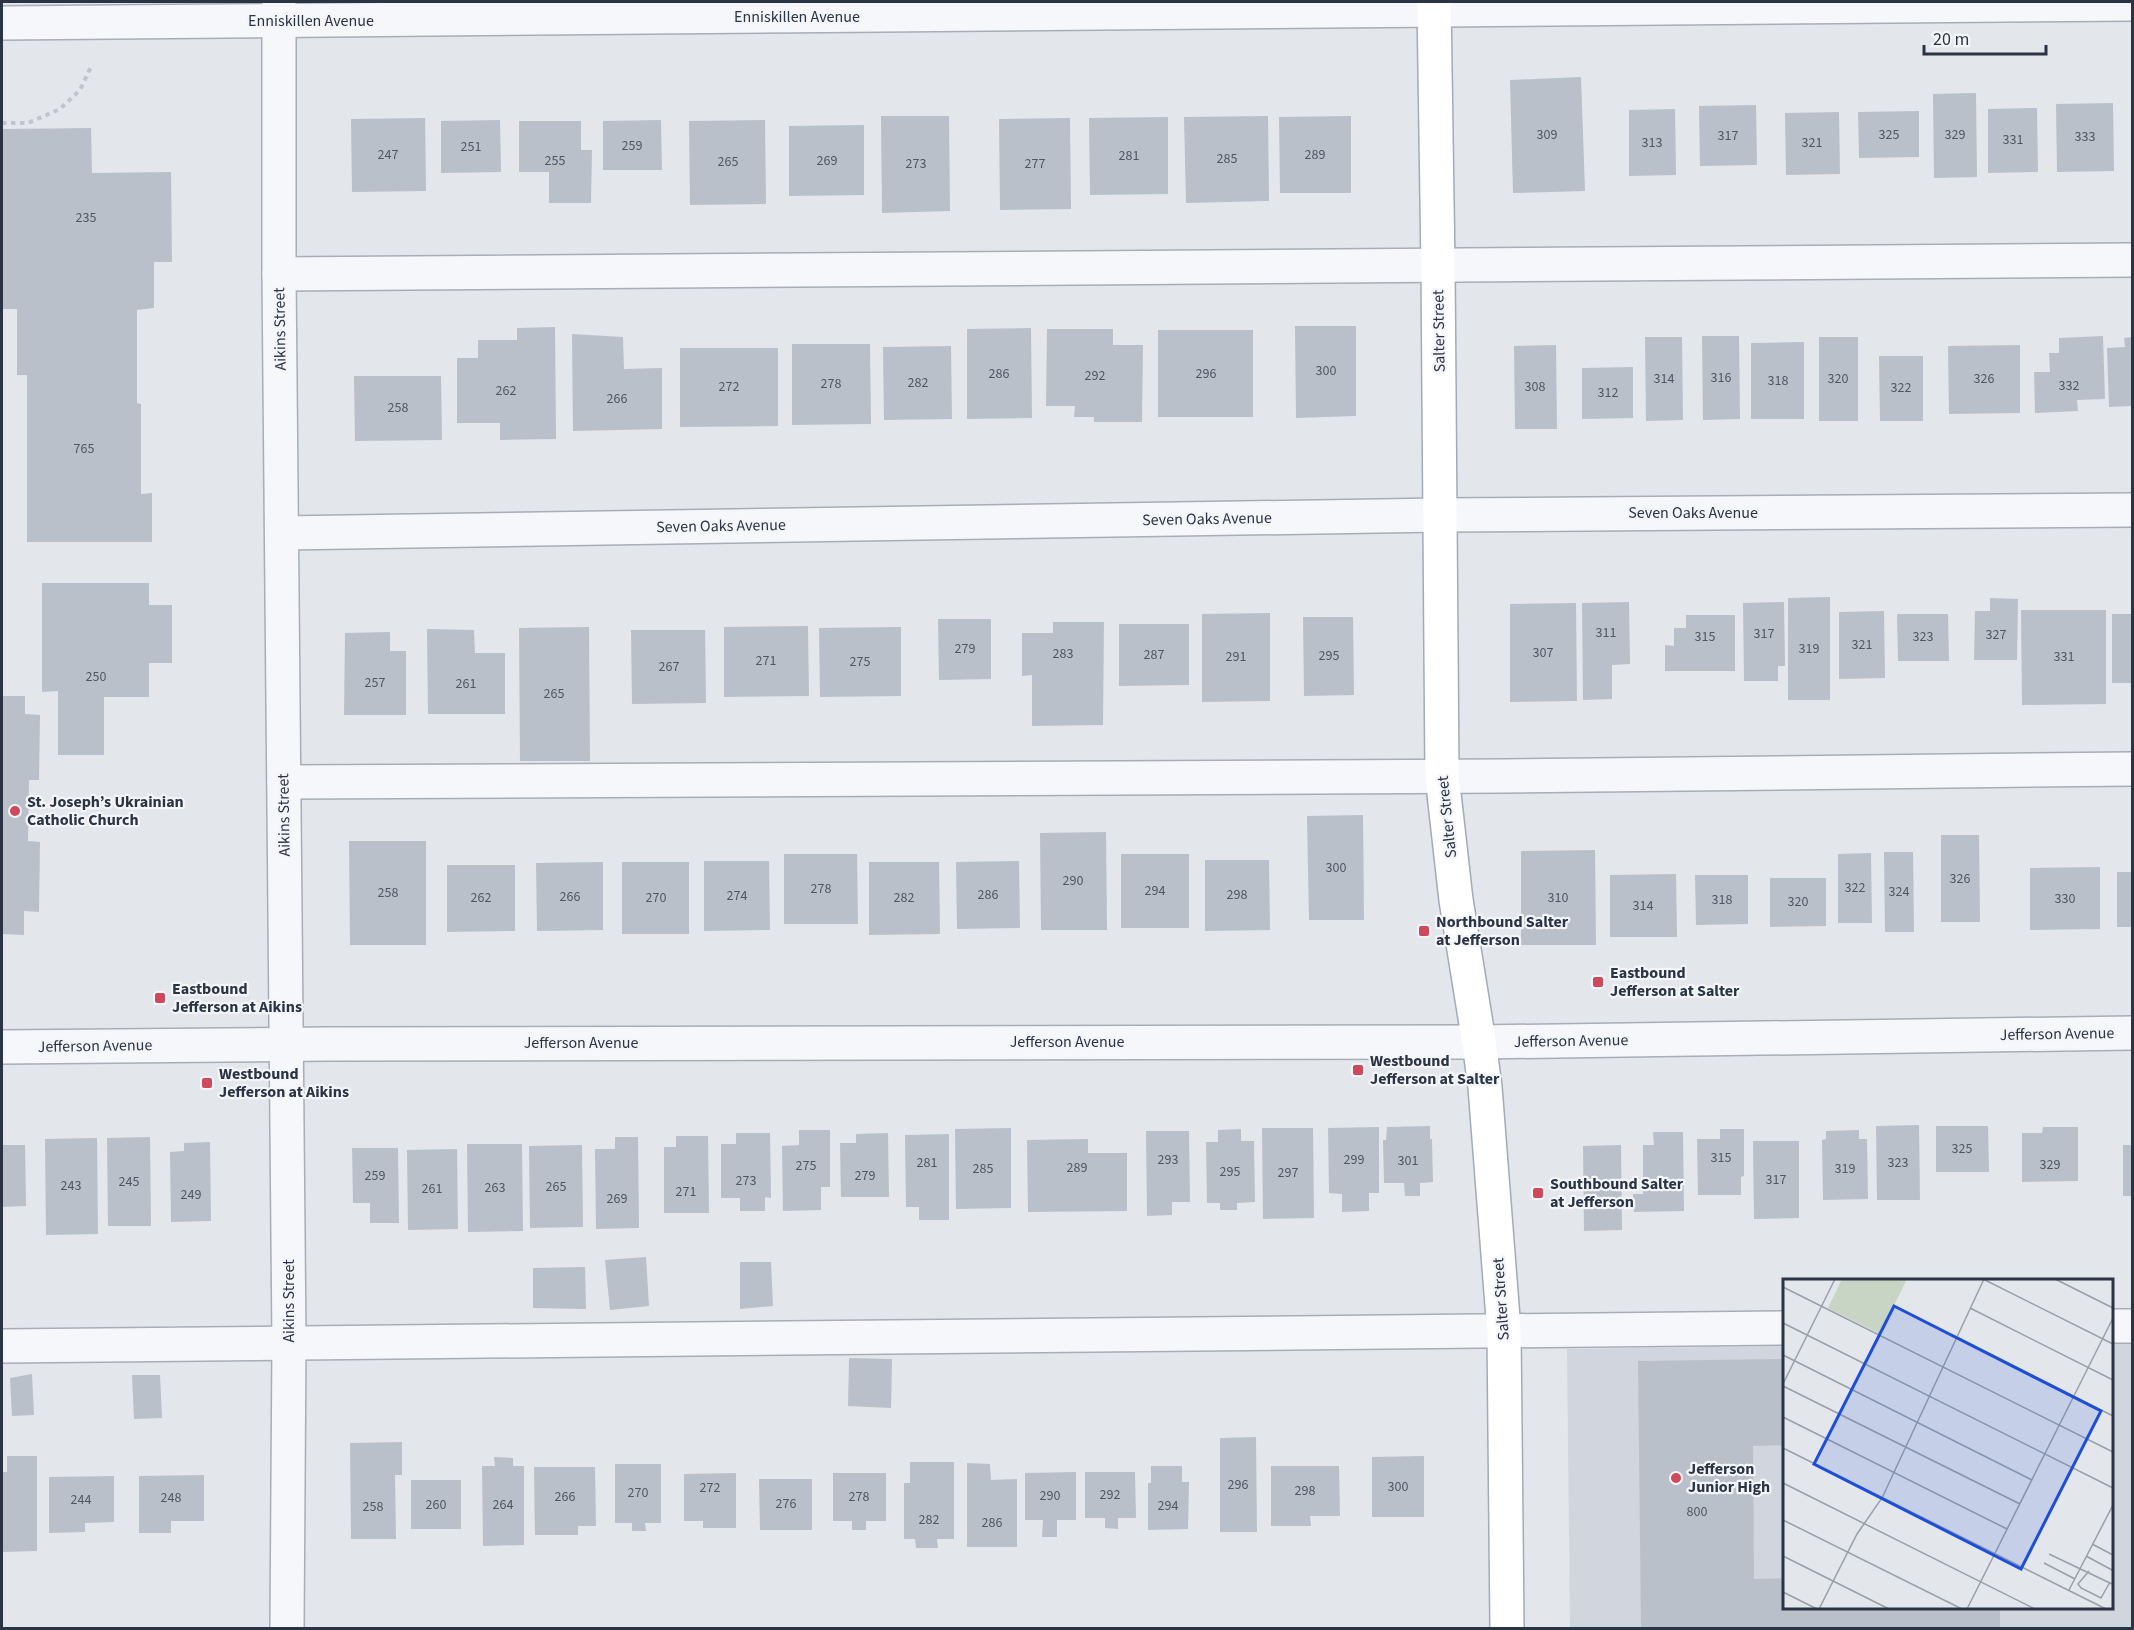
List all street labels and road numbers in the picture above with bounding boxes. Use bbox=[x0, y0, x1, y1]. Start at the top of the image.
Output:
street label: Enniskillen Avenue bbox=[734, 6, 860, 28]
street label: Enniskillen Avenue bbox=[248, 10, 374, 32]
street label: Aikins Street bbox=[268, 287, 292, 371]
street label: Salter Street bbox=[1427, 289, 1451, 373]
street label: Seven Oaks Avenue bbox=[1628, 502, 1758, 524]
street label: Seven Oaks Avenue bbox=[1142, 507, 1272, 531]
street label: Seven Oaks Avenue bbox=[656, 514, 786, 538]
street label: Aikins Street bbox=[272, 773, 296, 857]
street label: Salter Street bbox=[1432, 774, 1462, 859]
street label: Jefferson Avenue bbox=[1999, 1022, 2115, 1046]
street label: Jefferson Avenue bbox=[1513, 1029, 1629, 1053]
street label: Jefferson Avenue bbox=[1010, 1031, 1124, 1053]
street label: Jefferson Avenue bbox=[524, 1032, 638, 1054]
street label: Jefferson Avenue bbox=[37, 1034, 153, 1058]
street label: Salter Street bbox=[1487, 1256, 1515, 1341]
street label: Aikins Street bbox=[278, 1259, 300, 1343]

